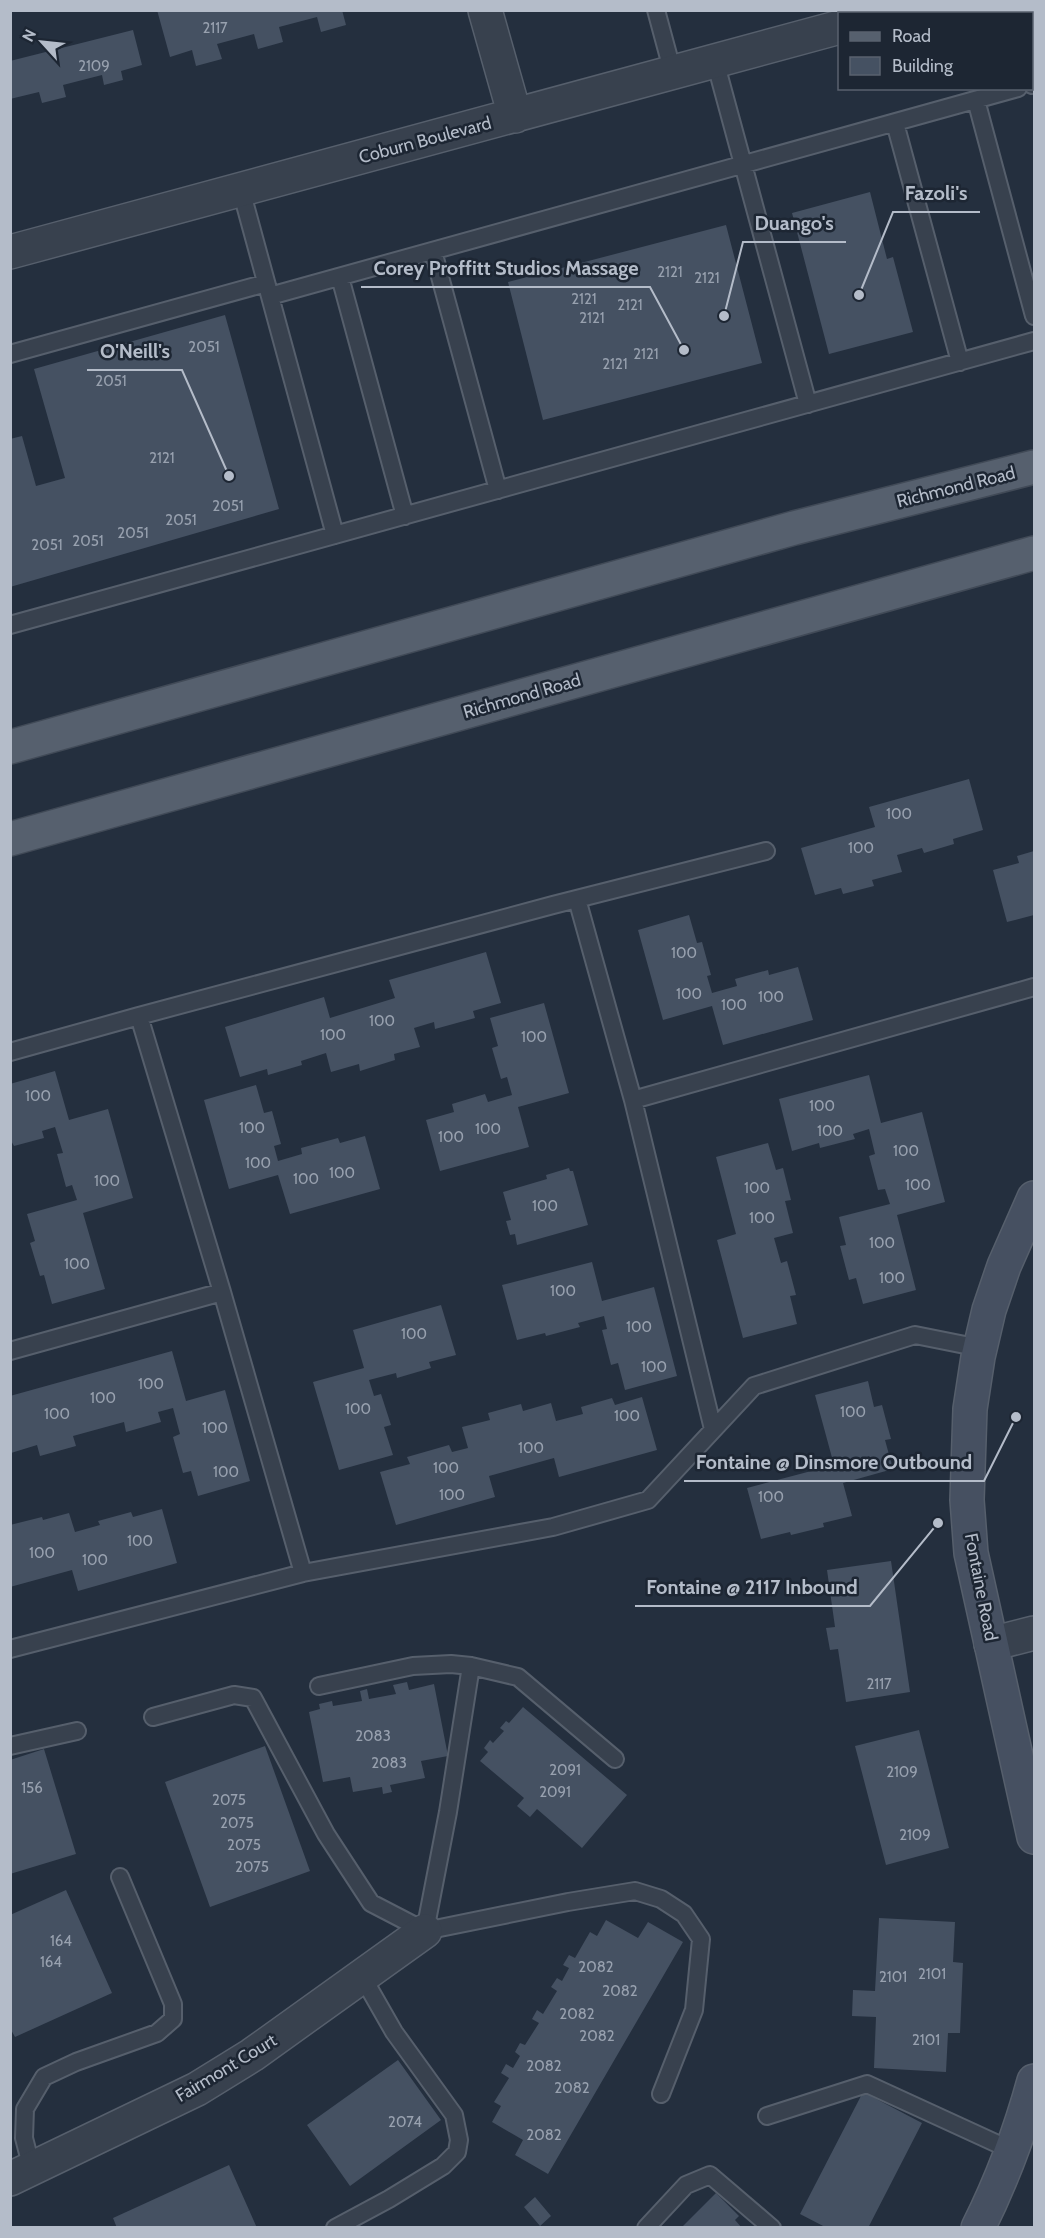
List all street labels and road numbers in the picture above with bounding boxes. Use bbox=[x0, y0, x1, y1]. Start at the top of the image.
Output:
street label: Coburn Boulevard bbox=[356, 112, 494, 168]
street label: Richmond Road bbox=[894, 462, 1018, 512]
street label: Richmond Road bbox=[461, 669, 583, 723]
street label: Fontaine Road bbox=[960, 1531, 1002, 1643]
street label: Fairmont Court bbox=[171, 2029, 281, 2107]

